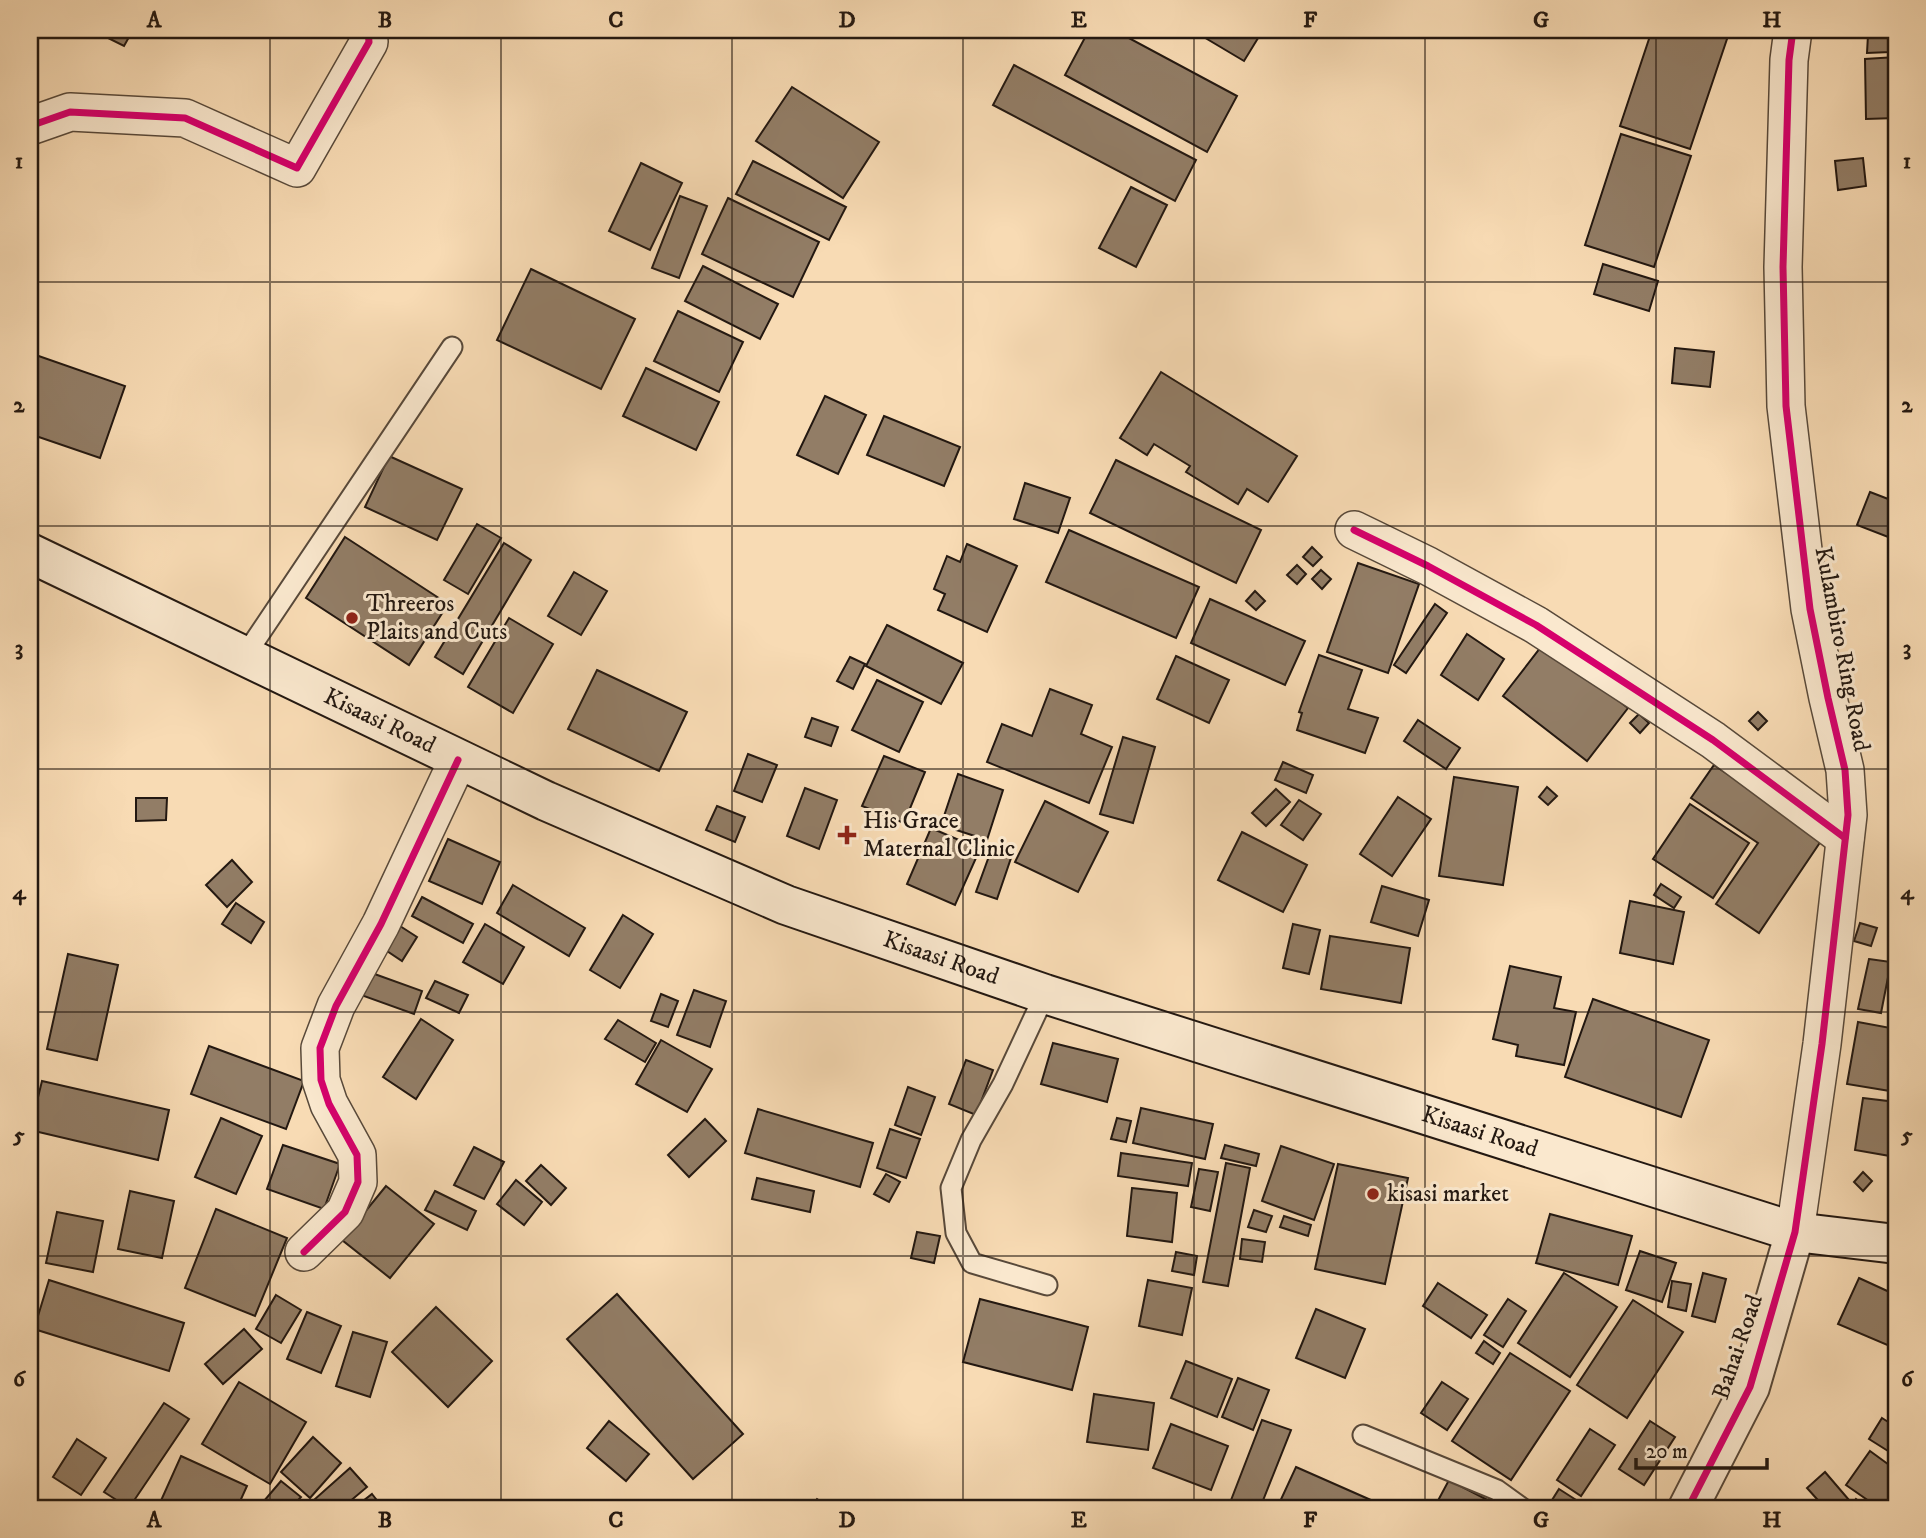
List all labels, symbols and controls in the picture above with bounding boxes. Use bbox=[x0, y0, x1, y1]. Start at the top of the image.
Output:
text: A bbox=[146, 6, 163, 35]
text: B bbox=[378, 6, 392, 35]
text: C bbox=[608, 6, 624, 35]
text: D bbox=[838, 6, 856, 35]
text: E bbox=[1071, 6, 1087, 35]
text: F bbox=[1303, 6, 1318, 35]
text: G bbox=[1533, 6, 1549, 35]
text: H bbox=[1762, 6, 1782, 35]
text: 1 bbox=[15, 147, 23, 176]
text: 1 bbox=[1903, 147, 1911, 176]
text: 2 bbox=[13, 391, 25, 420]
text: 2 bbox=[1901, 391, 1913, 420]
street label: Kulambiro Ring Road bbox=[1807, 544, 1877, 754]
place label: Threeros Plaits and Cuts bbox=[366, 589, 507, 647]
marker: Threeros Plaits and Cuts bbox=[344, 610, 360, 626]
text: 3 bbox=[15, 634, 23, 663]
text: 3 bbox=[1903, 634, 1911, 663]
street label: Kisaasi Road bbox=[319, 681, 441, 761]
place label: His Grace Maternal Clinic bbox=[863, 806, 1015, 864]
marker: His Grace Maternal Clinic bbox=[837, 825, 857, 845]
text: 4 bbox=[12, 878, 27, 907]
text: 4 bbox=[1900, 878, 1915, 907]
street label: Kisaasi Road bbox=[879, 924, 1003, 992]
street label: Kisaasi Road bbox=[1418, 1099, 1542, 1164]
text: 5 bbox=[12, 1121, 25, 1150]
text: 5 bbox=[1900, 1121, 1913, 1150]
place label: kisasi market bbox=[1387, 1179, 1509, 1209]
marker: kisasi market bbox=[1365, 1186, 1381, 1202]
street label: Bahai Road bbox=[1706, 1290, 1770, 1404]
text: 6 bbox=[13, 1365, 27, 1394]
text: 6 bbox=[1901, 1365, 1915, 1394]
scale bar bbox=[1636, 1426, 1767, 1470]
text: 20 m bbox=[1646, 1439, 1688, 1465]
text: A bbox=[146, 1506, 163, 1535]
text: B bbox=[378, 1506, 392, 1535]
text: C bbox=[608, 1506, 624, 1535]
text: D bbox=[838, 1506, 856, 1535]
text: E bbox=[1071, 1506, 1087, 1535]
text: F bbox=[1303, 1506, 1318, 1535]
text: G bbox=[1533, 1506, 1549, 1535]
text: H bbox=[1762, 1506, 1782, 1535]

